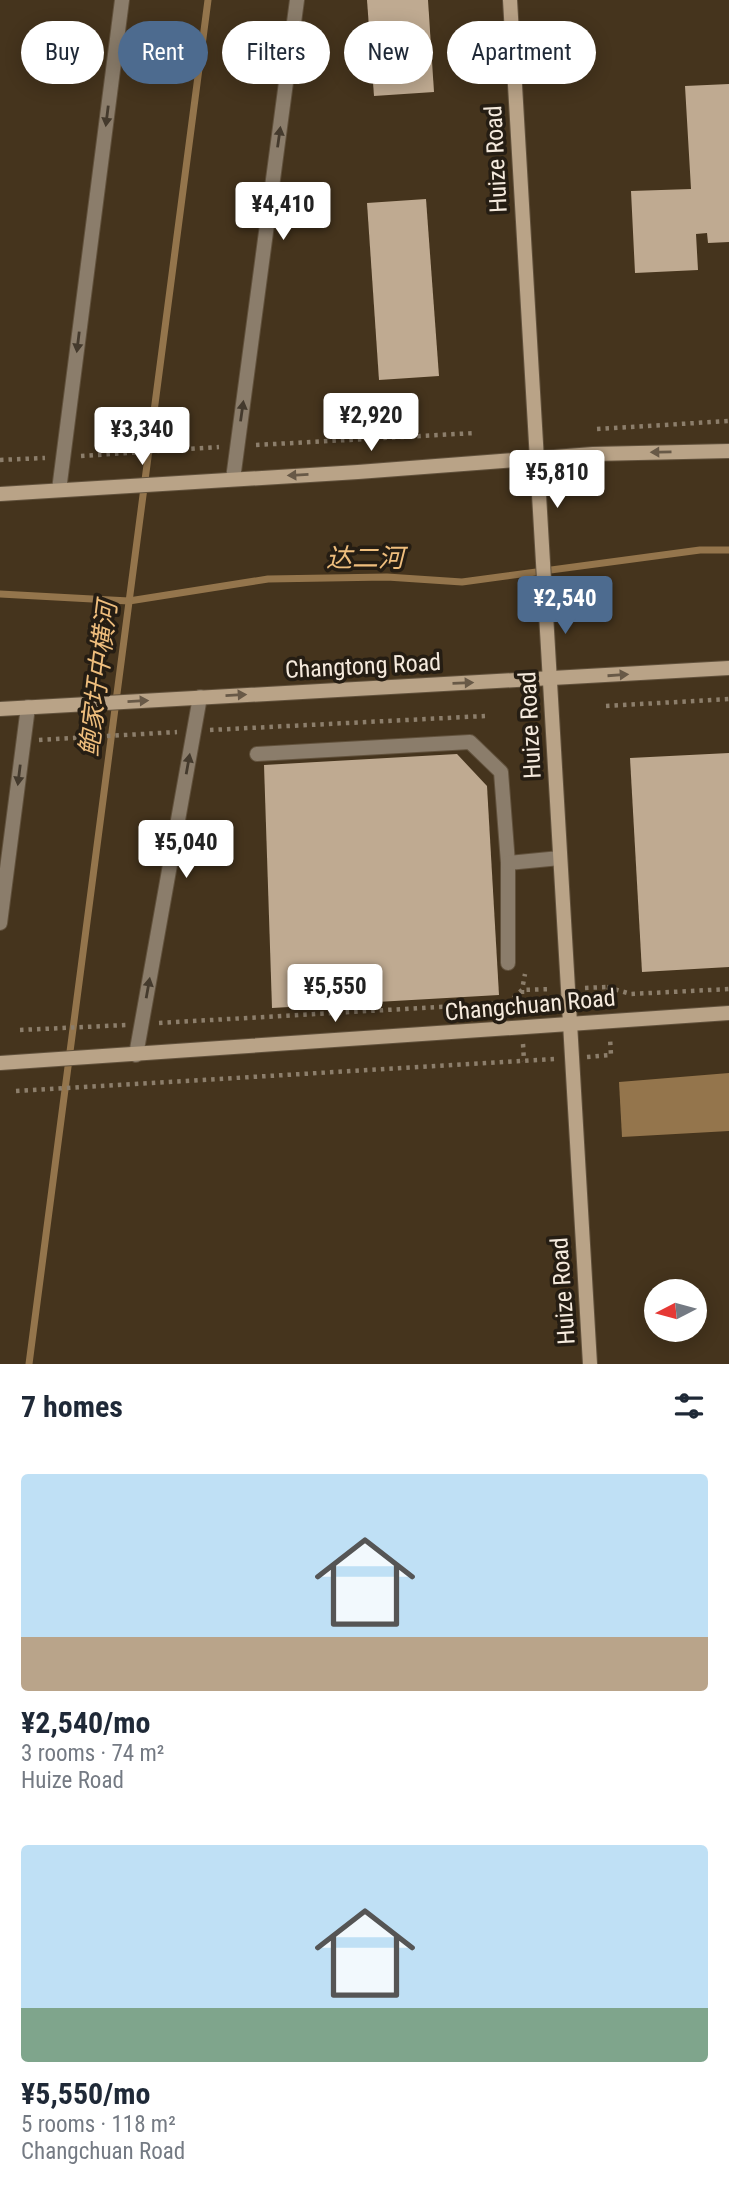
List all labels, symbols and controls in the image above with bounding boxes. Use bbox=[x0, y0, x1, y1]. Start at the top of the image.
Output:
chip: Buy bbox=[21, 21, 104, 84]
chip: Rent bbox=[118, 21, 208, 84]
chip: Filters bbox=[222, 21, 330, 84]
chip: New bbox=[344, 21, 433, 84]
chip: Apartment bbox=[447, 21, 596, 84]
one-way arrow bbox=[101, 105, 112, 127]
street label: Huize Road bbox=[479, 105, 513, 213]
one-way arrow bbox=[274, 126, 285, 148]
pin: ¥4,410 bbox=[226, 182, 340, 242]
text: ¥4,410 bbox=[251, 191, 315, 218]
one-way arrow bbox=[72, 331, 83, 353]
pin: ¥2,920 bbox=[314, 393, 428, 453]
one-way arrow bbox=[237, 400, 248, 422]
text: ¥2,920 bbox=[339, 402, 403, 429]
pin: ¥3,340 bbox=[85, 407, 199, 467]
text: ¥3,340 bbox=[110, 416, 174, 443]
one-way arrow bbox=[650, 447, 672, 458]
pin: ¥5,810 bbox=[500, 450, 614, 510]
text: ¥5,810 bbox=[525, 459, 589, 486]
one-way arrow bbox=[287, 470, 309, 481]
water label: 达二河 bbox=[326, 543, 409, 573]
pin: ¥2,540 bbox=[508, 576, 622, 636]
text: ¥2,540 bbox=[533, 585, 597, 612]
water label: 鲍家圩中横河 bbox=[74, 595, 123, 758]
street label: Changtong Road bbox=[284, 648, 442, 684]
one-way arrow bbox=[607, 669, 629, 680]
street label: Huize Road bbox=[513, 671, 547, 779]
one-way arrow bbox=[453, 678, 475, 689]
one-way arrow bbox=[225, 690, 247, 701]
one-way arrow bbox=[127, 696, 149, 707]
one-way arrow bbox=[183, 753, 194, 775]
one-way arrow bbox=[13, 764, 24, 786]
pin: ¥5,040 bbox=[129, 820, 243, 880]
text: ¥5,040 bbox=[154, 829, 218, 856]
pin: ¥5,550 bbox=[278, 964, 392, 1024]
text: ¥5,550 bbox=[303, 973, 367, 1000]
one-way arrow bbox=[143, 977, 154, 999]
street label: Changchuan Road bbox=[443, 984, 617, 1026]
street label: Huize Road bbox=[545, 1237, 581, 1345]
north arrow bbox=[644, 1279, 707, 1342]
map controls bbox=[644, 1279, 707, 1342]
icon: filters bbox=[670, 1387, 708, 1425]
text: 7 homes bbox=[21, 1389, 123, 1424]
icon: home bbox=[302, 1519, 428, 1645]
text: ¥2,540/mo bbox=[21, 1705, 150, 1740]
text: 3 rooms · 74 m² bbox=[21, 1740, 164, 1767]
text: Huize Road bbox=[21, 1767, 124, 1794]
icon: home bbox=[302, 1890, 428, 2016]
text: ¥5,550/mo bbox=[21, 2076, 150, 2111]
text: 5 rooms · 118 m² bbox=[21, 2111, 176, 2138]
text: Changchuan Road bbox=[21, 2138, 185, 2165]

